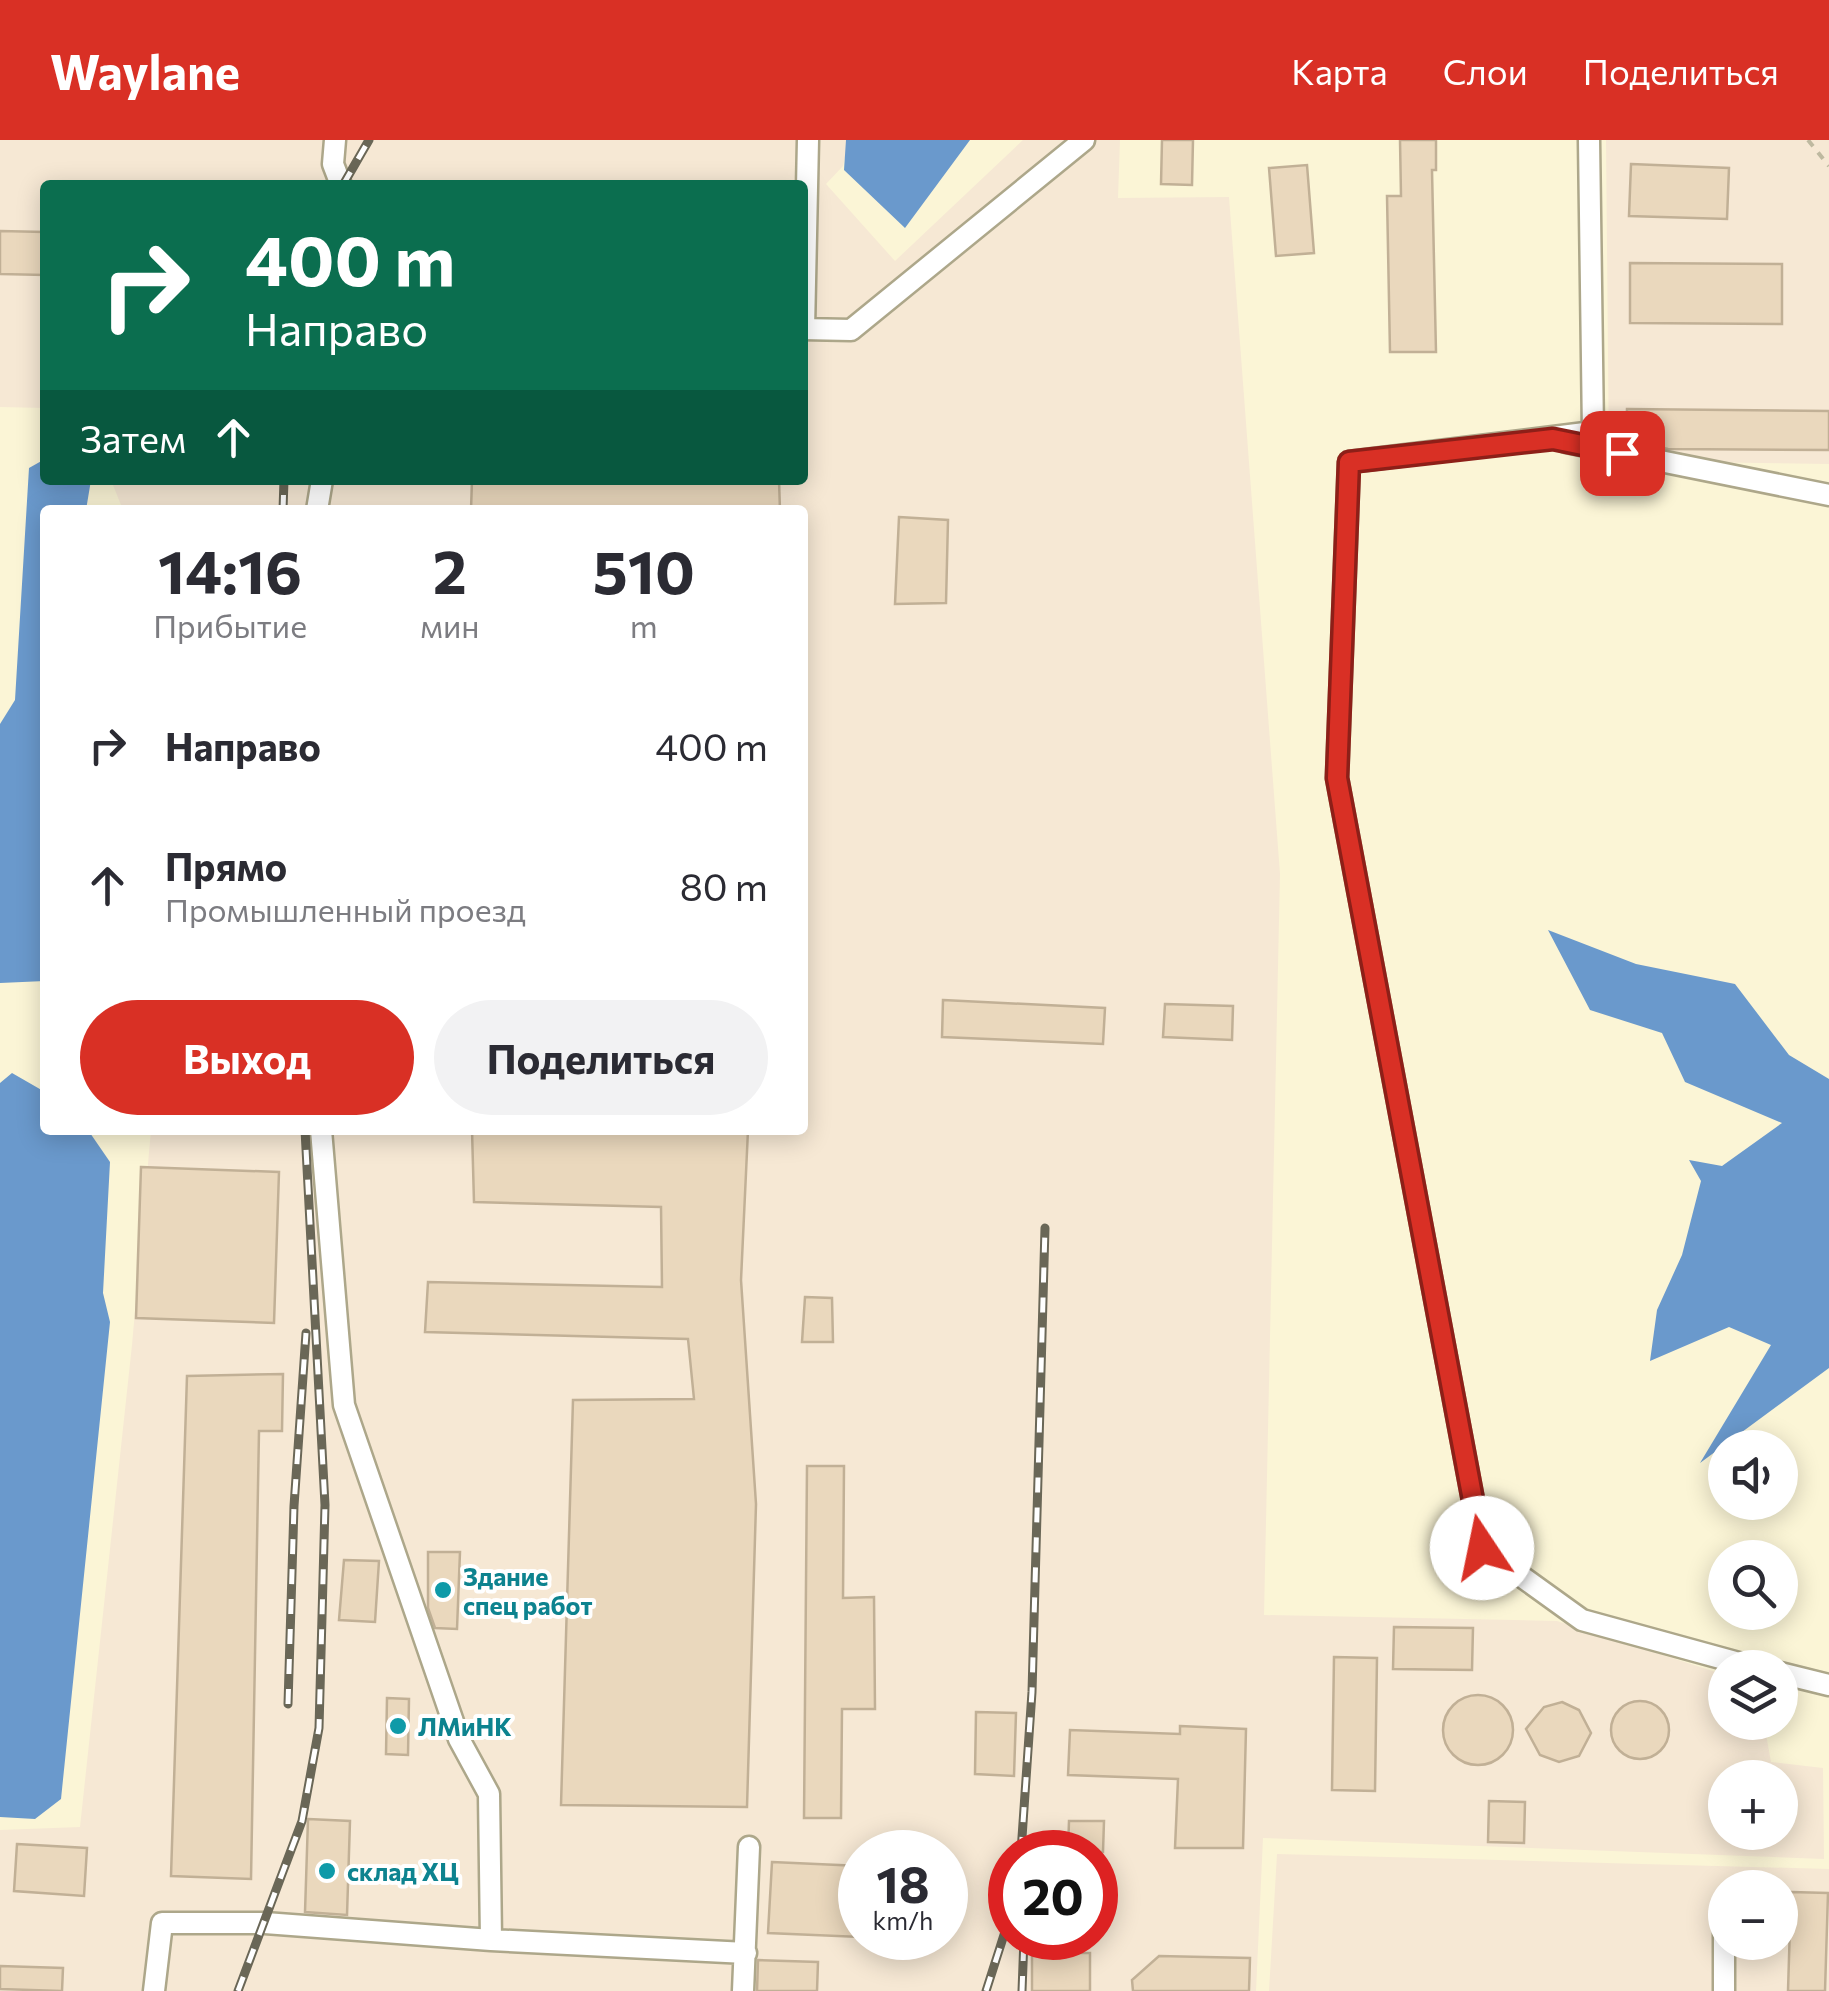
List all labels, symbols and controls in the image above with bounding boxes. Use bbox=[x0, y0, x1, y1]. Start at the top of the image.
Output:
text: Waylane bbox=[50, 41, 240, 100]
text: Карта bbox=[1291, 49, 1388, 92]
text: Слои bbox=[1443, 49, 1528, 92]
text: Поделиться bbox=[1583, 49, 1779, 92]
text: 400 m bbox=[245, 215, 455, 300]
icon: right bbox=[80, 220, 210, 350]
text: Направо bbox=[245, 300, 428, 355]
icon: ahead bbox=[206, 410, 261, 465]
pin bbox=[1580, 411, 1665, 496]
text: Затем bbox=[80, 414, 186, 461]
icon: arrive bbox=[1595, 426, 1650, 481]
text: 14:16 bbox=[158, 533, 302, 606]
text: 2 bbox=[433, 533, 467, 606]
text: 510 bbox=[593, 533, 695, 606]
text: Прибытие bbox=[153, 605, 307, 645]
text: мин bbox=[420, 605, 480, 645]
text: m bbox=[630, 605, 658, 645]
icon: right bbox=[80, 718, 135, 773]
text: Направо bbox=[165, 722, 321, 769]
text: 400 m bbox=[655, 722, 768, 769]
text: Прямо bbox=[165, 842, 287, 889]
icon: ahead bbox=[80, 858, 135, 913]
text: 80 m bbox=[680, 862, 768, 909]
text: Промышленный проезд bbox=[165, 889, 526, 929]
button: Выход bbox=[80, 1000, 414, 1115]
button: Поделиться bbox=[434, 1000, 768, 1115]
map controls bbox=[1708, 1430, 1798, 1960]
button: sound bbox=[1708, 1430, 1798, 1520]
position arrow bbox=[1430, 1496, 1534, 1600]
button: search bbox=[1708, 1540, 1798, 1630]
place label: Здание спец работ bbox=[463, 1561, 592, 1620]
marker: Здание спец работ bbox=[432, 1579, 454, 1601]
button: layers bbox=[1708, 1650, 1798, 1740]
place label: ЛМиНК bbox=[418, 1711, 512, 1741]
marker: ЛМиНК bbox=[387, 1715, 409, 1737]
button: + bbox=[1708, 1760, 1798, 1850]
speed limit sign: 20 bbox=[988, 1830, 1118, 1960]
text: 18 bbox=[876, 1852, 930, 1913]
place label: склад ХЦ bbox=[347, 1856, 459, 1886]
marker: склад ХЦ bbox=[316, 1860, 338, 1882]
button: − bbox=[1708, 1870, 1798, 1960]
text: km/h bbox=[873, 1905, 933, 1935]

